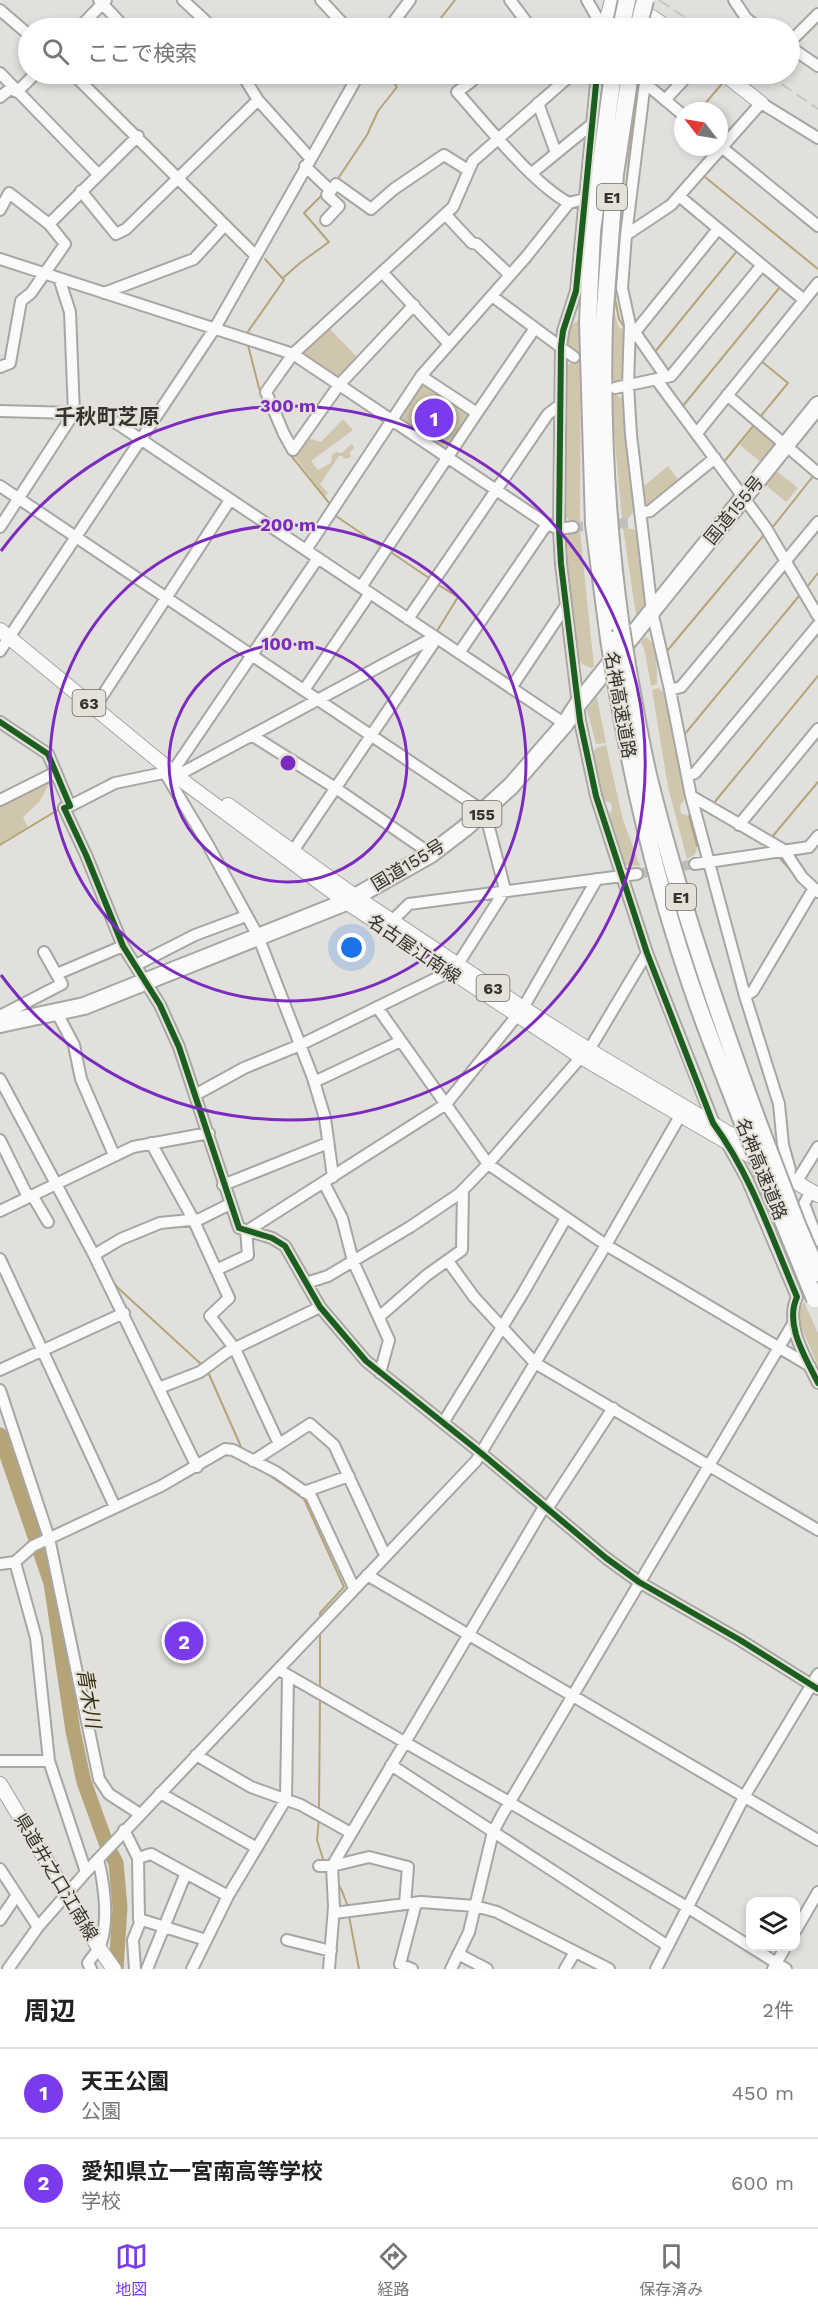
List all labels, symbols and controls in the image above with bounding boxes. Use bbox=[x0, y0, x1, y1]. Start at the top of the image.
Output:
search box bbox=[18, 18, 800, 84]
icon: search bbox=[39, 35, 72, 68]
text: ここで検索 bbox=[87, 41, 197, 66]
north arrow bbox=[674, 102, 728, 156]
road number: E1 bbox=[597, 184, 627, 210]
text: 300 m bbox=[260, 395, 316, 416]
pin: 1 bbox=[414, 396, 454, 440]
district label: 千秋町芝原 bbox=[55, 404, 160, 429]
street label: 国道155号 bbox=[700, 471, 768, 548]
text: 200 m bbox=[260, 514, 316, 535]
text: 100 m bbox=[261, 633, 315, 654]
street label: 名神高速道路 bbox=[601, 650, 640, 760]
road number: 63 bbox=[72, 690, 106, 716]
centre of rings bbox=[278, 753, 298, 773]
road number: 155 bbox=[462, 801, 502, 827]
street label: 国道155号 bbox=[367, 834, 448, 895]
road number: E1 bbox=[666, 884, 696, 910]
street label: 名古屋江南線 bbox=[364, 910, 465, 987]
your location bbox=[337, 933, 366, 962]
road number: 63 bbox=[476, 975, 510, 1001]
street label: 名神高速道路 bbox=[731, 1115, 791, 1223]
pin: 2 bbox=[164, 1618, 204, 1664]
water label: 青木川 bbox=[72, 1666, 106, 1731]
street label: 県道井之口江南線 bbox=[10, 1810, 103, 1944]
map controls bbox=[746, 1897, 800, 1951]
button: layers bbox=[746, 1897, 800, 1951]
text: 周辺 bbox=[24, 1996, 76, 2026]
text: 2件 bbox=[762, 1998, 794, 2022]
text: 天王公園 bbox=[81, 2069, 169, 2094]
text: 1 bbox=[39, 2081, 48, 2105]
text: 450 m bbox=[732, 2081, 794, 2105]
text: 公園 bbox=[81, 2099, 121, 2123]
text: 愛知県立一宮南高等学校 bbox=[81, 2159, 323, 2184]
text: 2 bbox=[38, 2171, 49, 2195]
text: 600 m bbox=[731, 2171, 794, 2195]
text: 学校 bbox=[81, 2189, 121, 2213]
tab: 地図 bbox=[115, 2240, 148, 2300]
tab: 経路 bbox=[377, 2240, 410, 2300]
tab: 保存済み bbox=[639, 2240, 703, 2300]

